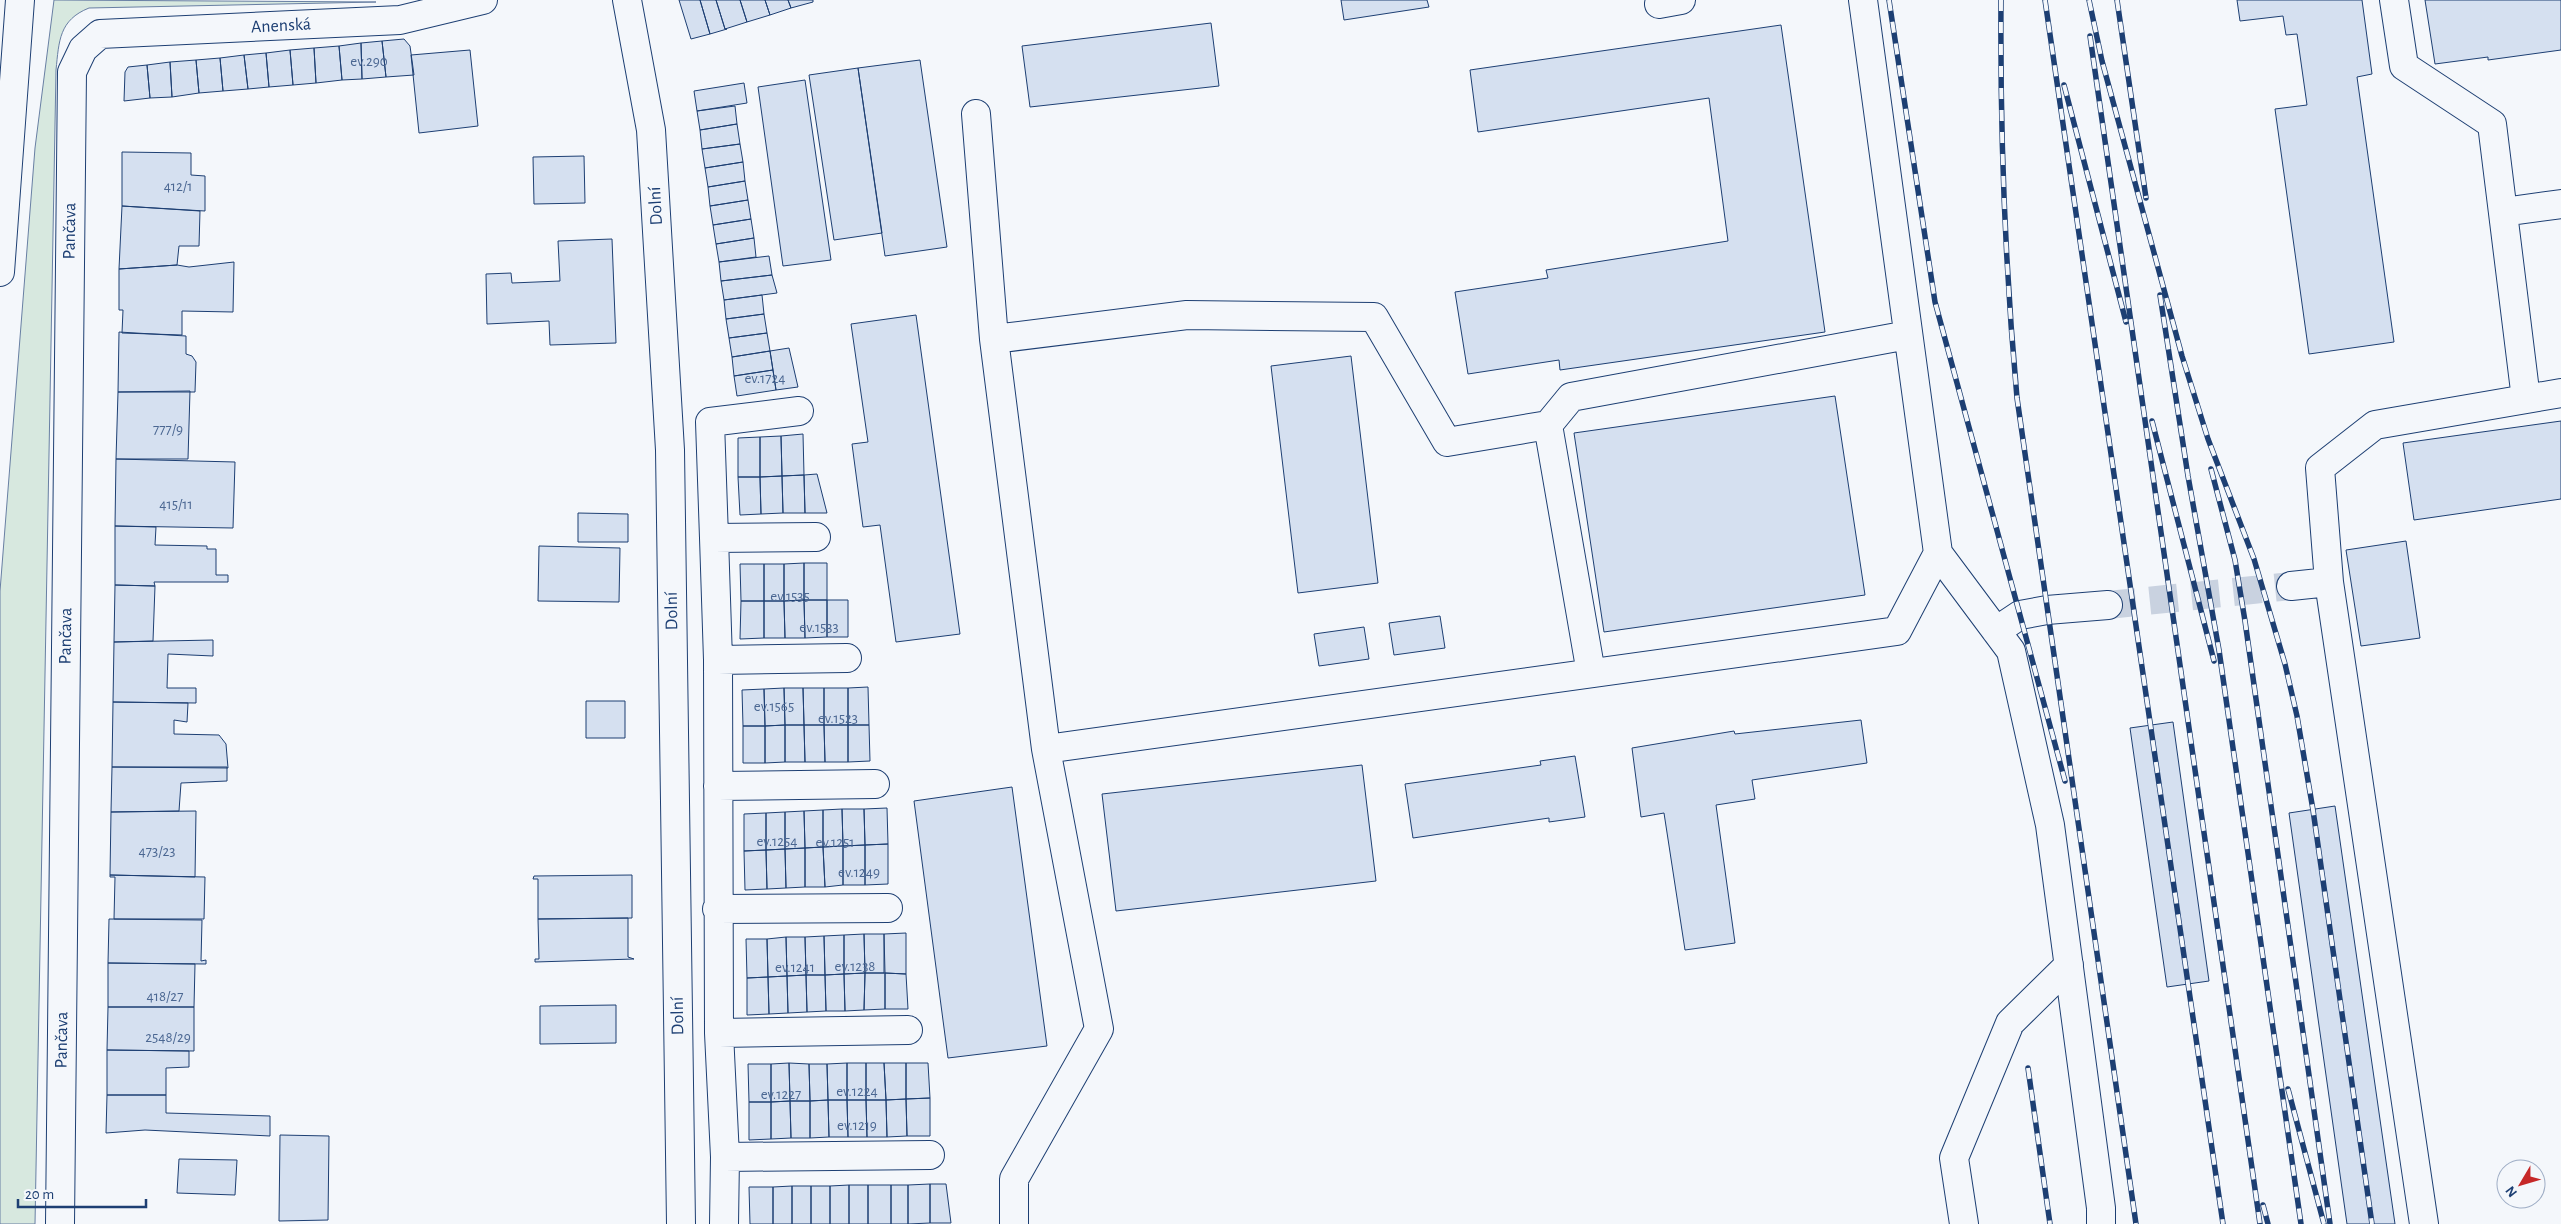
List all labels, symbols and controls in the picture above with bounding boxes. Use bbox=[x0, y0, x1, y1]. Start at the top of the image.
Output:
street label: Anenská bbox=[251, 15, 311, 37]
house number: ev.290 bbox=[350, 54, 388, 69]
house number: 412/1 bbox=[164, 179, 192, 194]
street label: Dolní bbox=[646, 186, 666, 226]
street label: Pančava bbox=[61, 202, 79, 260]
house number: ev.1724 bbox=[744, 371, 786, 386]
house number: 777/9 bbox=[153, 422, 183, 437]
house number: 415/11 bbox=[159, 497, 193, 512]
house number: ev.1535 bbox=[770, 589, 810, 604]
street label: Dolní bbox=[663, 591, 681, 630]
street label: Pančava bbox=[57, 607, 75, 665]
house number: ev.1533 bbox=[799, 620, 839, 635]
house number: ev.1565 bbox=[754, 699, 794, 714]
house number: ev.1523 bbox=[818, 711, 858, 726]
house number: ev.1254 bbox=[756, 834, 798, 849]
house number: ev.1251 bbox=[815, 835, 855, 850]
house number: 473/23 bbox=[139, 844, 175, 859]
house number: ev.1249 bbox=[838, 865, 880, 880]
house number: ev.1238 bbox=[835, 959, 875, 974]
house number: ev.1241 bbox=[775, 960, 815, 975]
house number: 418/27 bbox=[147, 989, 183, 1004]
street label: Dolní bbox=[669, 996, 687, 1035]
street label: Pančava bbox=[53, 1011, 71, 1069]
house number: 2548/29 bbox=[145, 1030, 191, 1045]
house number: ev.1224 bbox=[836, 1084, 878, 1099]
house number: ev.1227 bbox=[761, 1087, 801, 1102]
house number: ev.1219 bbox=[837, 1118, 877, 1133]
north arrow bbox=[2496, 1159, 2546, 1209]
scale bar bbox=[18, 1176, 145, 1208]
text: N bbox=[2503, 1183, 2520, 1200]
text: 20 m bbox=[25, 1187, 54, 1202]

